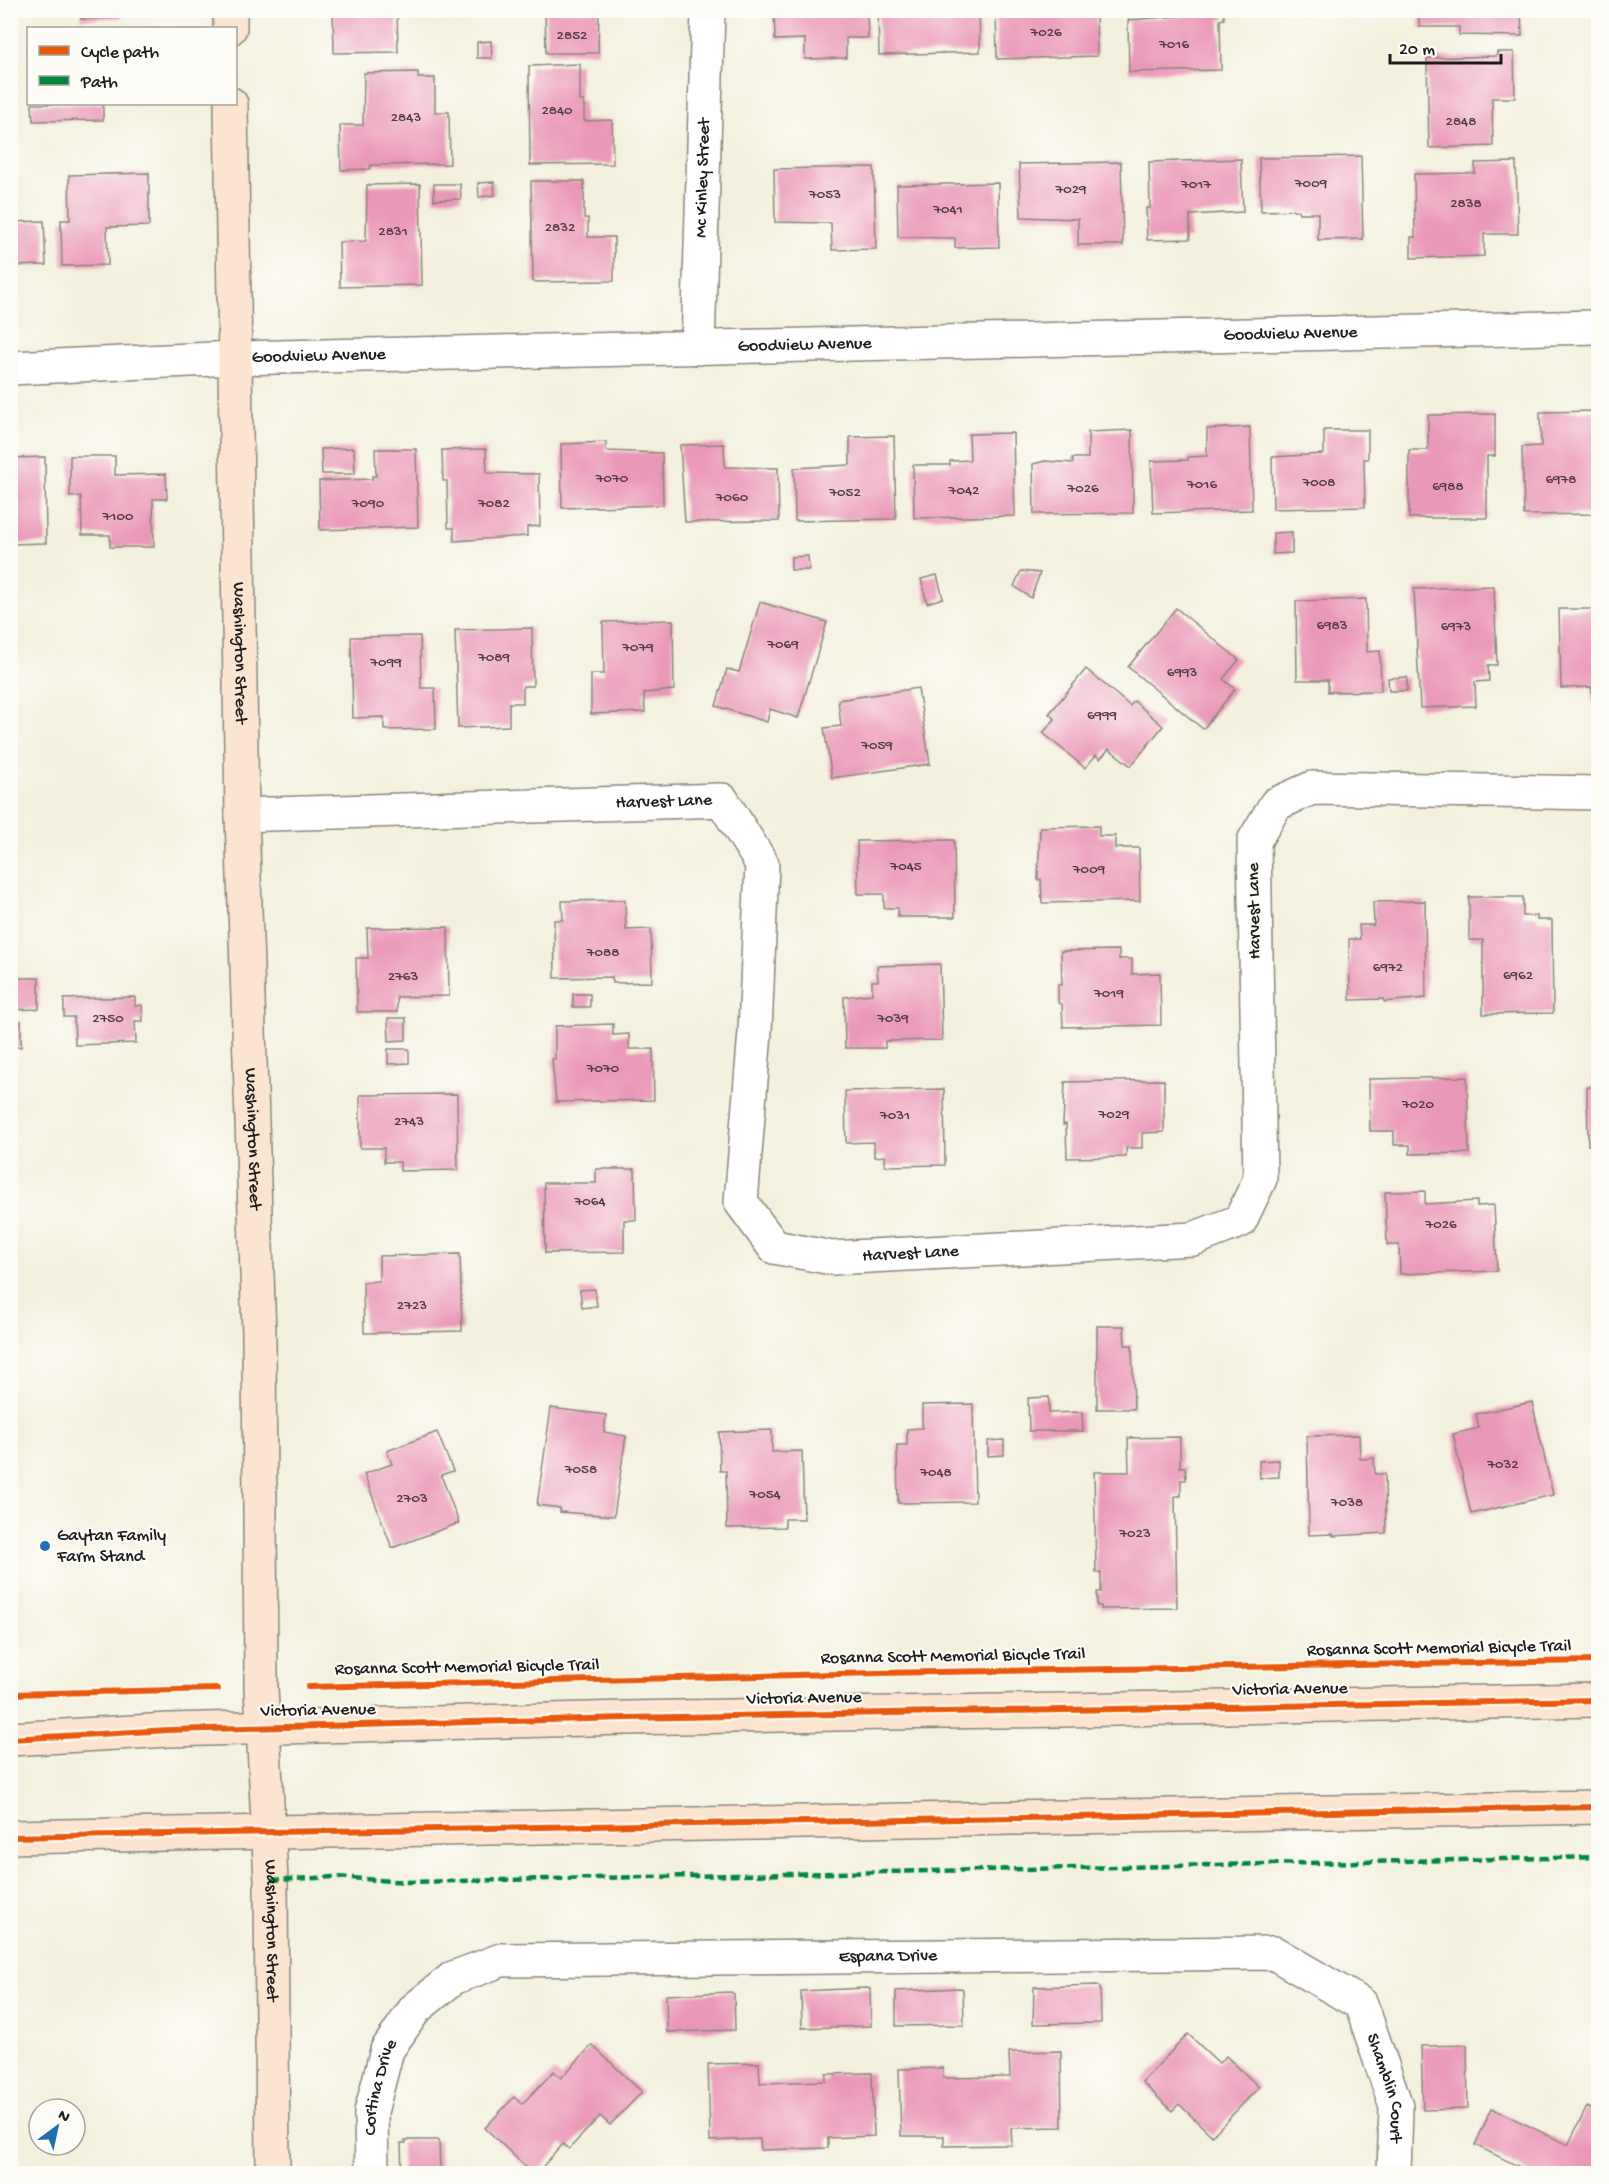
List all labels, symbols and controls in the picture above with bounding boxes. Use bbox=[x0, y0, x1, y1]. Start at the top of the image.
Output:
house number: 7026 bbox=[1029, 24, 1062, 42]
legend bbox=[27, 27, 237, 105]
house number: 2852 bbox=[557, 27, 587, 45]
scale bar bbox=[1390, 27, 1501, 65]
house number: 7016 bbox=[1158, 36, 1189, 54]
text: 20 m bbox=[1399, 40, 1435, 61]
text: Cycle path bbox=[81, 43, 159, 64]
text: Path bbox=[80, 73, 118, 94]
house number: 2840 bbox=[541, 102, 573, 120]
house number: 2843 bbox=[391, 109, 421, 127]
house number: 2848 bbox=[1446, 113, 1476, 131]
street label: Mc Kinley Street bbox=[691, 116, 715, 238]
house number: 7009 bbox=[1294, 175, 1328, 193]
house number: 7017 bbox=[1180, 176, 1212, 194]
house number: 7029 bbox=[1054, 181, 1087, 199]
house number: 7053 bbox=[808, 186, 841, 204]
house number: 2838 bbox=[1450, 195, 1482, 213]
house number: 7041 bbox=[932, 201, 963, 219]
house number: 2832 bbox=[545, 219, 575, 237]
house number: 2831 bbox=[378, 223, 408, 241]
street label: Goodview Avenue bbox=[1223, 322, 1358, 346]
street label: Goodview Avenue bbox=[737, 333, 873, 357]
street label: Goodview Avenue bbox=[251, 344, 387, 368]
house number: 7070 bbox=[595, 470, 629, 488]
house number: 6978 bbox=[1545, 471, 1577, 489]
house number: 7008 bbox=[1301, 474, 1336, 492]
house number: 7016 bbox=[1186, 476, 1217, 494]
house number: 6988 bbox=[1432, 478, 1464, 496]
house number: 7026 bbox=[1066, 480, 1099, 498]
house number: 7042 bbox=[948, 482, 979, 500]
house number: 7052 bbox=[828, 484, 861, 502]
house number: 7060 bbox=[715, 489, 749, 507]
house number: 7090 bbox=[351, 495, 385, 513]
house number: 7082 bbox=[477, 495, 510, 513]
house number: 7100 bbox=[102, 508, 134, 526]
street label: Washington Street bbox=[228, 582, 251, 726]
house number: 6983 bbox=[1316, 617, 1348, 635]
house number: 6973 bbox=[1441, 618, 1472, 636]
house number: 7069 bbox=[766, 636, 799, 654]
house number: 7079 bbox=[621, 639, 654, 657]
house number: 7089 bbox=[477, 649, 511, 667]
house number: 7099 bbox=[369, 654, 402, 672]
house number: 6993 bbox=[1167, 664, 1197, 682]
house number: 6999 bbox=[1087, 707, 1118, 725]
house number: 7059 bbox=[860, 737, 893, 755]
street label: Harvest Lane bbox=[615, 790, 713, 814]
house number: 7045 bbox=[889, 858, 922, 876]
house number: 7009 bbox=[1072, 861, 1106, 879]
street label: Harvest Lane bbox=[1244, 862, 1266, 959]
house number: 7088 bbox=[586, 944, 619, 962]
house number: 6972 bbox=[1373, 959, 1403, 977]
house number: 6962 bbox=[1503, 967, 1533, 985]
house number: 2763 bbox=[388, 968, 418, 986]
house number: 7019 bbox=[1093, 985, 1124, 1003]
house number: 2750 bbox=[92, 1010, 124, 1028]
house number: 7039 bbox=[876, 1010, 909, 1028]
house number: 7070 bbox=[586, 1060, 620, 1078]
street label: Washington Street bbox=[240, 1067, 265, 1212]
house number: 7020 bbox=[1401, 1096, 1435, 1114]
house number: 7029 bbox=[1097, 1106, 1130, 1124]
house number: 7031 bbox=[879, 1107, 910, 1125]
house number: 2743 bbox=[394, 1113, 424, 1131]
house number: 7064 bbox=[573, 1193, 606, 1211]
house number: 7026 bbox=[1424, 1216, 1457, 1234]
street label: Harvest Lane bbox=[862, 1241, 960, 1267]
house number: 2723 bbox=[397, 1297, 427, 1315]
house number: 7032 bbox=[1486, 1456, 1519, 1474]
house number: 7058 bbox=[564, 1461, 597, 1479]
house number: 7048 bbox=[919, 1464, 952, 1482]
house number: 7054 bbox=[748, 1486, 781, 1504]
house number: 2703 bbox=[396, 1490, 428, 1508]
house number: 7038 bbox=[1330, 1494, 1363, 1512]
house number: 7023 bbox=[1118, 1525, 1151, 1543]
place label: Gaytan Family Farm Stand bbox=[56, 1526, 166, 1568]
marker: Gaytan Family Farm Stand bbox=[38, 1539, 52, 1553]
street label: Rosanna Scott Memorial Bicycle Trail bbox=[1306, 1636, 1572, 1662]
street label: Rosanna Scott Memorial Bicycle Trail bbox=[820, 1644, 1086, 1670]
street label: Rosanna Scott Memorial Bicycle Trail bbox=[334, 1655, 600, 1681]
street label: Victoria Avenue bbox=[1231, 1678, 1349, 1702]
street label: Victoria Avenue bbox=[745, 1687, 863, 1711]
street label: Victoria Avenue bbox=[259, 1699, 377, 1723]
street label: Washington Street bbox=[259, 1859, 282, 2003]
street label: Espana Drive bbox=[838, 1946, 938, 1967]
street label: Shamblin Court bbox=[1361, 2031, 1407, 2144]
street label: Cortina Drive bbox=[360, 2034, 402, 2136]
north arrow bbox=[27, 2097, 87, 2157]
text: N bbox=[54, 2107, 73, 2128]

